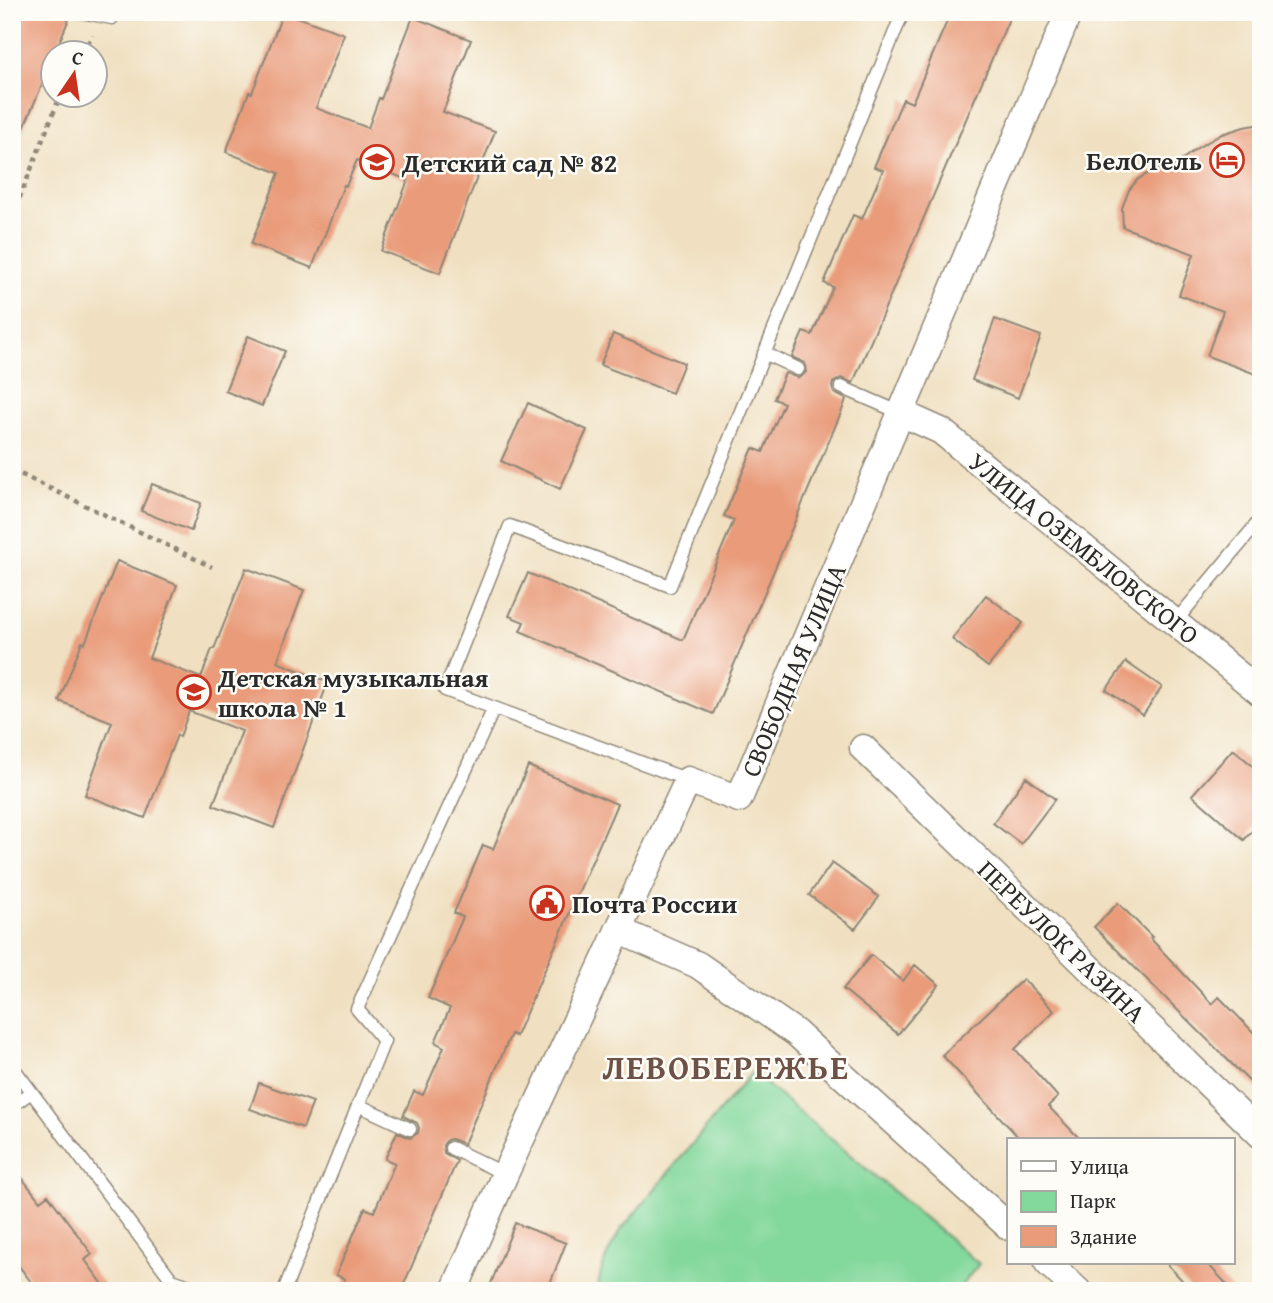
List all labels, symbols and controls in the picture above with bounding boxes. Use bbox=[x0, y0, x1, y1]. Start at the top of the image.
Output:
north arrow bbox=[38, 38, 108, 108]
text: С bbox=[69, 43, 86, 72]
place label: БелОтель bbox=[1086, 141, 1202, 180]
hotel icon: БелОтель bbox=[1208, 141, 1246, 179]
school or university icon: Детский сад № 82 bbox=[358, 143, 396, 181]
place label: Детский сад № 82 bbox=[401, 143, 617, 182]
street label: УЛИЦА ОЗЕМБЛОВСКОГО bbox=[960, 443, 1208, 653]
street label: СВОБОДНАЯ УЛИЦА bbox=[730, 557, 856, 783]
place label: Детская музыкальная школа № 1 bbox=[217, 658, 489, 727]
school or university icon: Детская музыкальная школа № 1 bbox=[175, 673, 213, 711]
street label: ПЕРЕУЛОК РАЗИНА bbox=[969, 850, 1155, 1032]
public building icon: Почта России bbox=[528, 884, 566, 922]
place label: Почта России bbox=[572, 884, 737, 923]
district label: ЛЕВОБЕРЕЖЬЕ bbox=[602, 1043, 850, 1091]
legend bbox=[1007, 1138, 1234, 1264]
text: Улица bbox=[1070, 1151, 1129, 1182]
text: Парк bbox=[1070, 1185, 1116, 1216]
text: Здание bbox=[1070, 1221, 1137, 1252]

